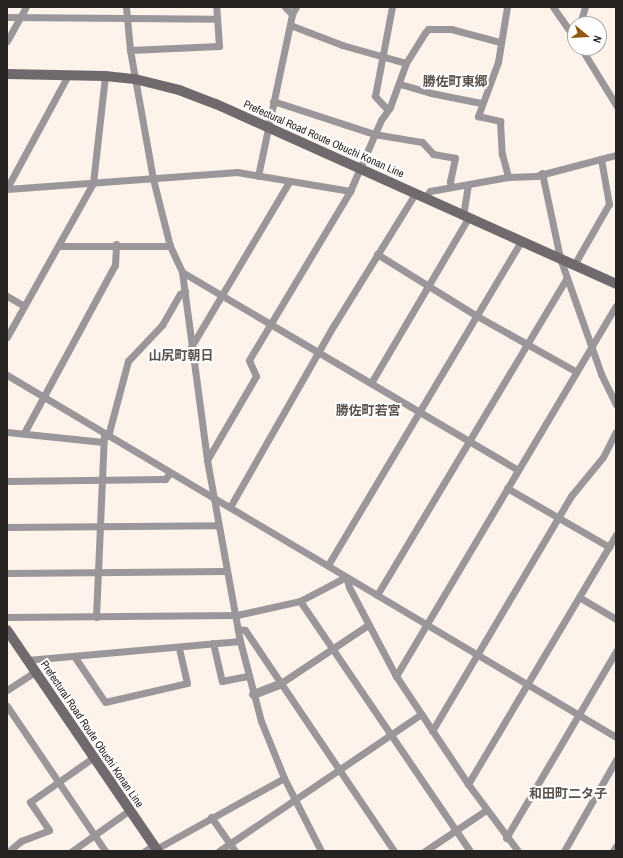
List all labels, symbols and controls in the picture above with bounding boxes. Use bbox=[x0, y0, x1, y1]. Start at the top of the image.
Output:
north arrow bbox=[567, 16, 607, 56]
text: N bbox=[590, 34, 605, 45]
district label: 勝佐町東郷 bbox=[423, 74, 487, 90]
street label: Prefectural Road Route Obuchi Konan Line bbox=[242, 97, 406, 181]
district label: 山尻町朝日 bbox=[149, 348, 213, 364]
district label: 勝佐町若宮 bbox=[336, 403, 400, 419]
street label: Prefectural Road Route Obuchi Konan Line bbox=[38, 658, 146, 810]
district label: 和田町二タ子 bbox=[529, 786, 607, 802]

